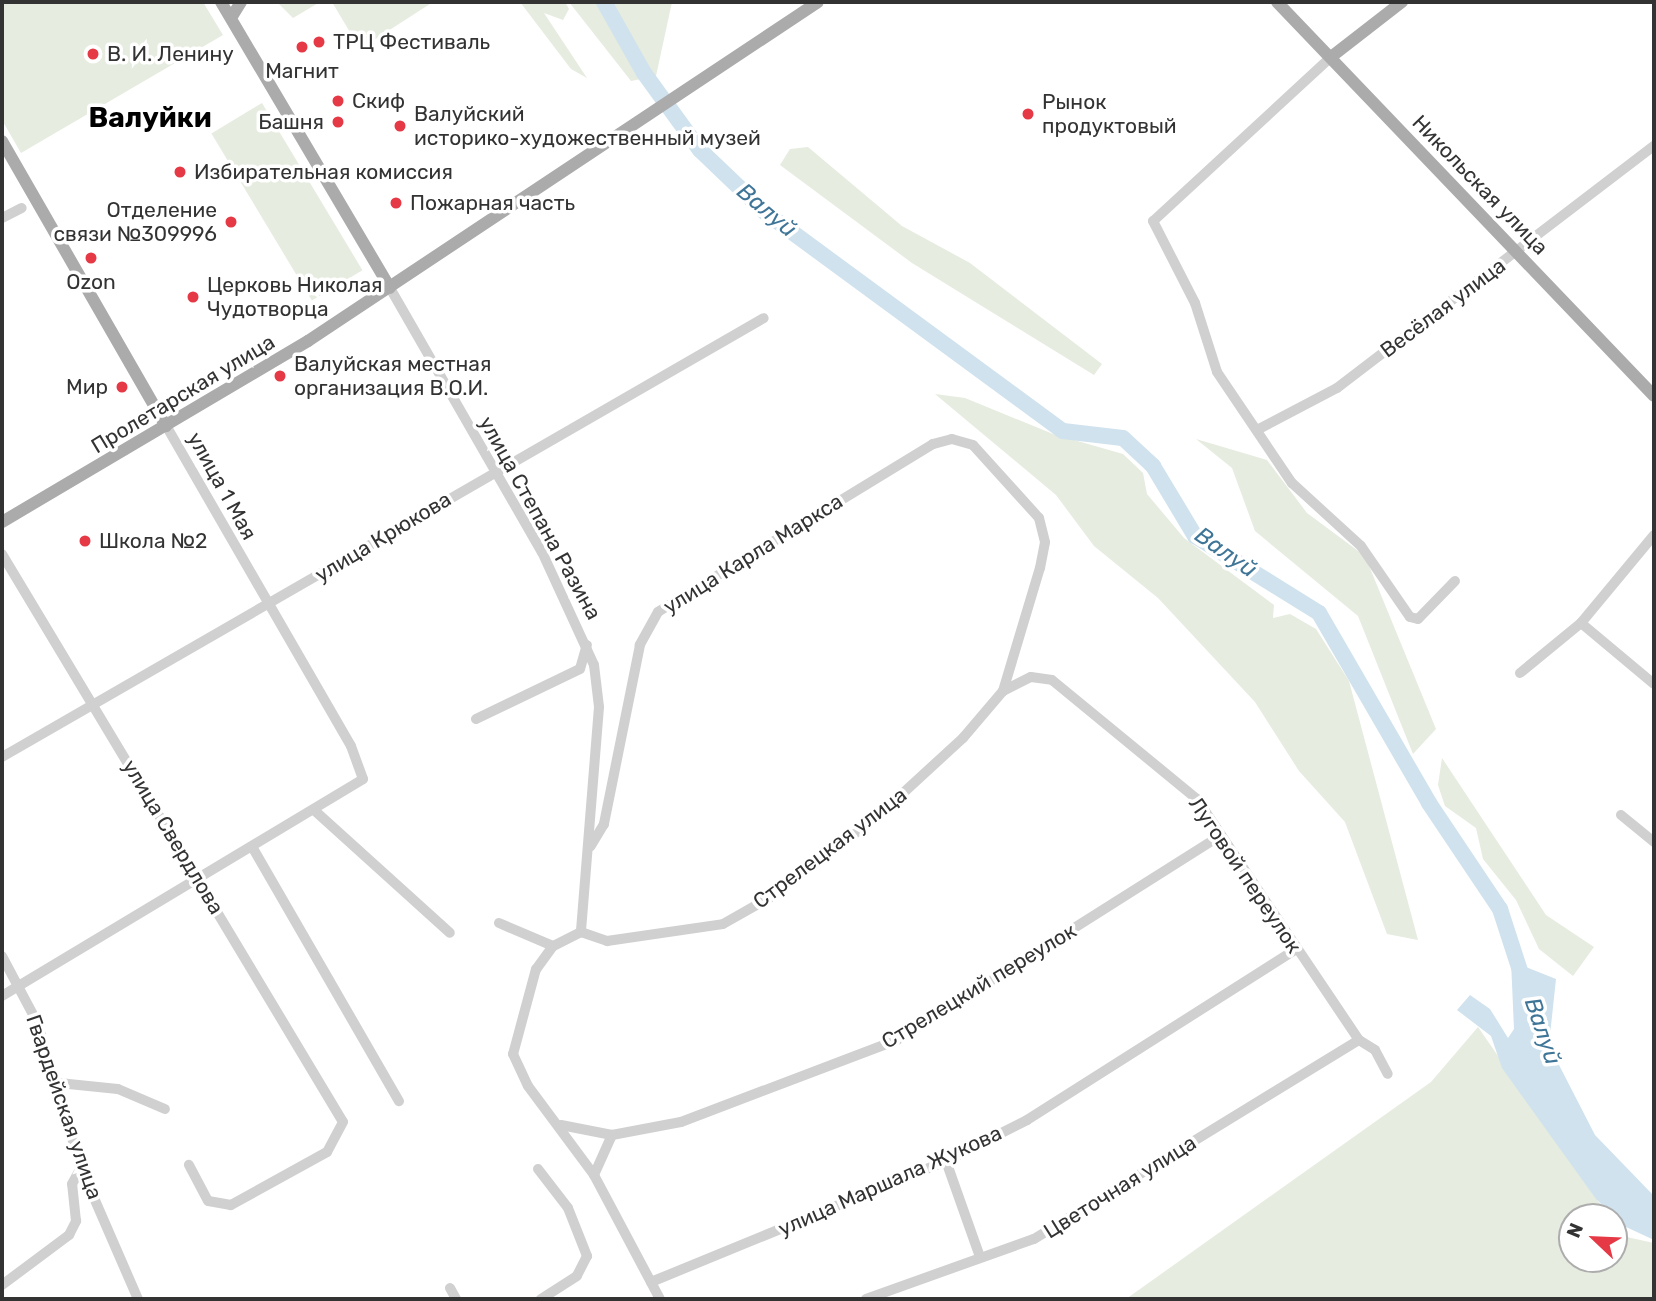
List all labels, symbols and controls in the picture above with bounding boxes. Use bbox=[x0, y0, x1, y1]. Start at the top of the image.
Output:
place label: ТРЦ Фестиваль bbox=[333, 29, 490, 55]
marker: ТРЦ Фестиваль bbox=[311, 34, 327, 50]
marker: Магнит bbox=[294, 39, 310, 55]
place label: В. И. Ленину bbox=[107, 41, 234, 67]
marker: В. И. Ленину bbox=[85, 46, 101, 62]
place label: Магнит bbox=[265, 58, 339, 84]
place label: Скиф bbox=[352, 88, 405, 114]
place label: Рынок продуктовый bbox=[1042, 89, 1177, 139]
marker: Скиф bbox=[330, 93, 346, 109]
district label: Валуйки bbox=[88, 101, 212, 135]
place label: Валуйский историко-художественный музей bbox=[414, 101, 761, 151]
marker: Рынок продуктовый bbox=[1020, 106, 1036, 122]
place label: Башня bbox=[258, 109, 324, 135]
street label: Никольская улица bbox=[1407, 110, 1553, 260]
marker: Башня bbox=[330, 114, 346, 130]
marker: Валуйский историко-художественный музей bbox=[392, 118, 408, 134]
place label: Избирательная комиссия bbox=[194, 159, 453, 185]
marker: Избирательная комиссия bbox=[172, 164, 188, 180]
water label: Валуй bbox=[732, 177, 802, 243]
place label: Пожарная часть bbox=[410, 190, 575, 216]
marker: Пожарная часть bbox=[388, 195, 404, 211]
place label: Отделение связи №309996 bbox=[53, 197, 217, 247]
marker: Отделение связи №309996 bbox=[223, 214, 239, 230]
marker: Ozon bbox=[83, 250, 99, 266]
street label: Весёлая улица bbox=[1376, 253, 1510, 363]
place label: Ozon bbox=[66, 269, 116, 295]
place label: Церковь Николая Чудотворца bbox=[207, 272, 382, 322]
marker: Церковь Николая Чудотворца bbox=[185, 289, 201, 305]
street label: Пролетарская улица bbox=[87, 329, 279, 459]
place label: Валуйская местная организация В.О.И. bbox=[294, 351, 491, 401]
marker: Валуйская местная организация В.О.И. bbox=[272, 368, 288, 384]
place label: Мир bbox=[66, 374, 108, 400]
marker: Мир bbox=[114, 379, 130, 395]
street label: улица Степана Разина bbox=[474, 412, 606, 624]
street label: улица 1 Мая bbox=[182, 428, 262, 544]
street label: улица Крюкова bbox=[310, 486, 456, 588]
street label: улица Карла Маркса bbox=[659, 489, 847, 619]
water label: Валуй bbox=[1190, 521, 1262, 583]
place label: Школа №2 bbox=[99, 528, 207, 554]
marker: Школа №2 bbox=[77, 533, 93, 549]
street label: улица Свердлова bbox=[117, 755, 229, 919]
street label: Стрелецкая улица bbox=[748, 782, 912, 914]
street label: Луговой переулок bbox=[1183, 792, 1307, 958]
street label: Стрелецкий переулок bbox=[877, 918, 1081, 1054]
water label: Валуй bbox=[1519, 994, 1567, 1068]
street label: Гвардейская улица bbox=[21, 1011, 107, 1203]
street label: улица Маршала Жукова bbox=[774, 1120, 1006, 1242]
street label: Цветочная улица bbox=[1039, 1130, 1201, 1244]
north arrow bbox=[1558, 1203, 1628, 1273]
text: N bbox=[1562, 1220, 1588, 1241]

